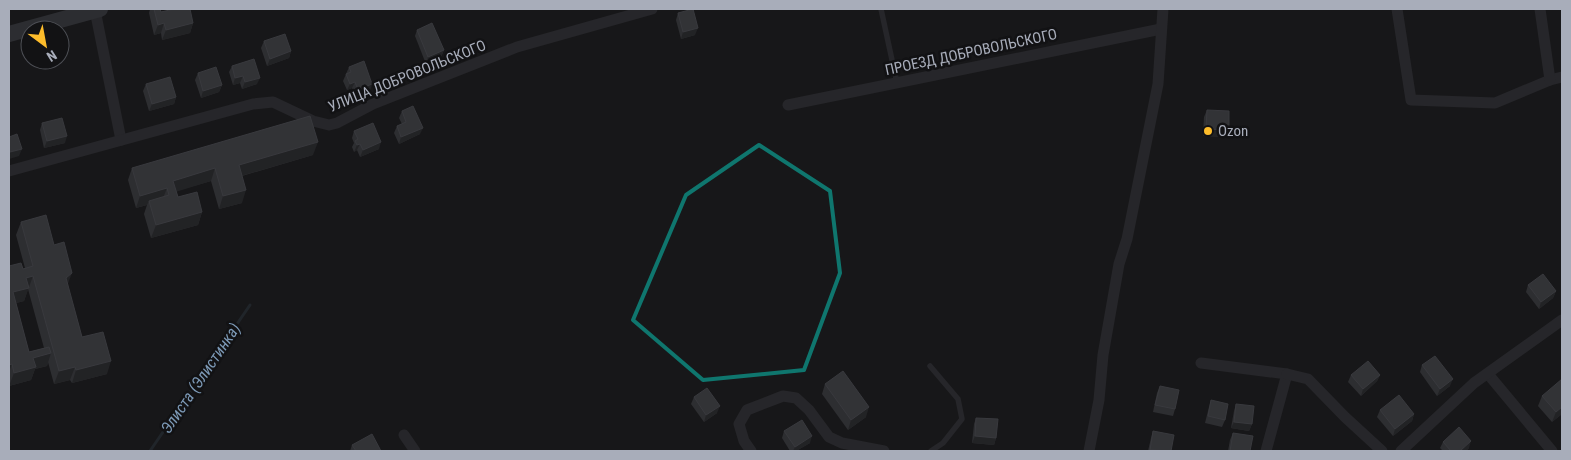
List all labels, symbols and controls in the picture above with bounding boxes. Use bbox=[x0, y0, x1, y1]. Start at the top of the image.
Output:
north arrow bbox=[20, 20, 70, 70]
street label: ПРОЕЗД ДОБРОВОЛЬСКОГО bbox=[883, 25, 1059, 79]
street label: УЛИЦА ДОБРОВОЛЬСКОГО bbox=[325, 36, 489, 116]
text: N bbox=[44, 47, 60, 65]
place label: Ozon bbox=[1218, 122, 1248, 140]
marker: Ozon bbox=[1202, 125, 1214, 137]
water label: Элиста (Элистинка) bbox=[157, 320, 244, 437]

